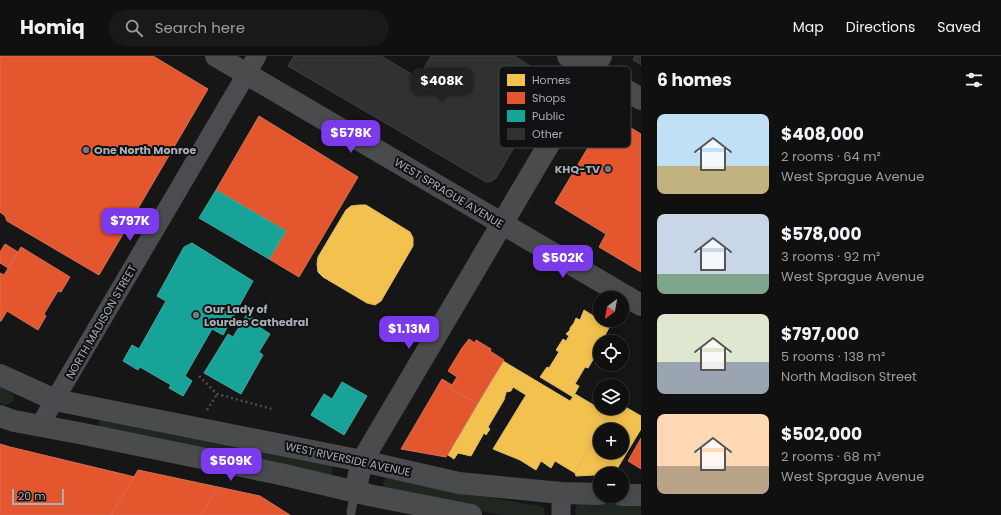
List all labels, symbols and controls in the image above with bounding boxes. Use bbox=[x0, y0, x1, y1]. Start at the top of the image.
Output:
search box bbox=[109, 10, 389, 46]
text: Homiq bbox=[20, 14, 85, 41]
icon: search bbox=[123, 17, 145, 39]
text: Search here bbox=[155, 17, 245, 38]
text: Map bbox=[793, 17, 824, 37]
text: Directions bbox=[846, 17, 915, 37]
text: Saved bbox=[937, 17, 981, 37]
legend bbox=[499, 66, 631, 148]
pin: $408K bbox=[414, 68, 470, 102]
text: 6 homes bbox=[657, 68, 732, 92]
icon: filters bbox=[963, 69, 985, 91]
text: $408K bbox=[420, 71, 464, 90]
text: Homes bbox=[532, 72, 571, 88]
text: Shops bbox=[532, 90, 566, 106]
text: Public bbox=[532, 108, 565, 124]
pin: $578K bbox=[323, 120, 379, 154]
text: $408,000 bbox=[781, 122, 864, 146]
text: $578K bbox=[330, 123, 372, 142]
text: Other bbox=[532, 126, 563, 142]
icon: home bbox=[689, 130, 737, 178]
place label: One North Monroe bbox=[94, 142, 197, 158]
marker: One North Monroe bbox=[81, 145, 91, 155]
text: 2 rooms · 64 m² bbox=[781, 147, 881, 166]
street label: WEST SPRAGUE AVENUE bbox=[392, 154, 506, 232]
place label: KHQ-TV bbox=[555, 161, 600, 177]
marker: KHQ-TV bbox=[603, 164, 613, 174]
text: West Sprague Avenue bbox=[781, 167, 924, 186]
pin: $797K bbox=[102, 208, 158, 242]
text: $797K bbox=[110, 211, 150, 230]
text: $578,000 bbox=[781, 222, 861, 246]
icon: home bbox=[689, 230, 737, 278]
pin: $502K bbox=[535, 245, 591, 279]
text: 3 rooms · 92 m² bbox=[781, 247, 880, 266]
text: $502K bbox=[542, 248, 584, 267]
street label: NORTH MADISON STREET bbox=[62, 262, 140, 382]
text: West Sprague Avenue bbox=[781, 267, 924, 286]
north arrow bbox=[593, 291, 629, 327]
map controls bbox=[593, 291, 629, 503]
place label: Our Lady of Lourdes Cathedral bbox=[204, 301, 309, 330]
marker: Our Lady of Lourdes Cathedral bbox=[191, 310, 201, 320]
pin: $1.13M bbox=[376, 316, 442, 350]
text: $1.13M bbox=[388, 319, 430, 338]
text: $797,000 bbox=[781, 322, 859, 346]
icon: home bbox=[689, 330, 737, 378]
button: locate bbox=[593, 335, 629, 371]
text: 5 rooms · 138 m² bbox=[781, 347, 885, 366]
text: North Madison Street bbox=[781, 367, 917, 386]
button: layers bbox=[593, 379, 629, 415]
text: $502,000 bbox=[781, 422, 862, 446]
button: + bbox=[593, 423, 629, 459]
icon: home bbox=[689, 430, 737, 478]
street label: WEST RIVERSIDE AVENUE bbox=[284, 438, 412, 480]
text: 2 rooms · 68 m² bbox=[781, 447, 881, 466]
pin: $509K bbox=[203, 448, 259, 482]
text: $509K bbox=[210, 451, 252, 470]
button: − bbox=[593, 467, 629, 503]
text: West Sprague Avenue bbox=[781, 467, 924, 486]
scale bar bbox=[12, 487, 64, 506]
text: 20 m bbox=[18, 488, 46, 504]

